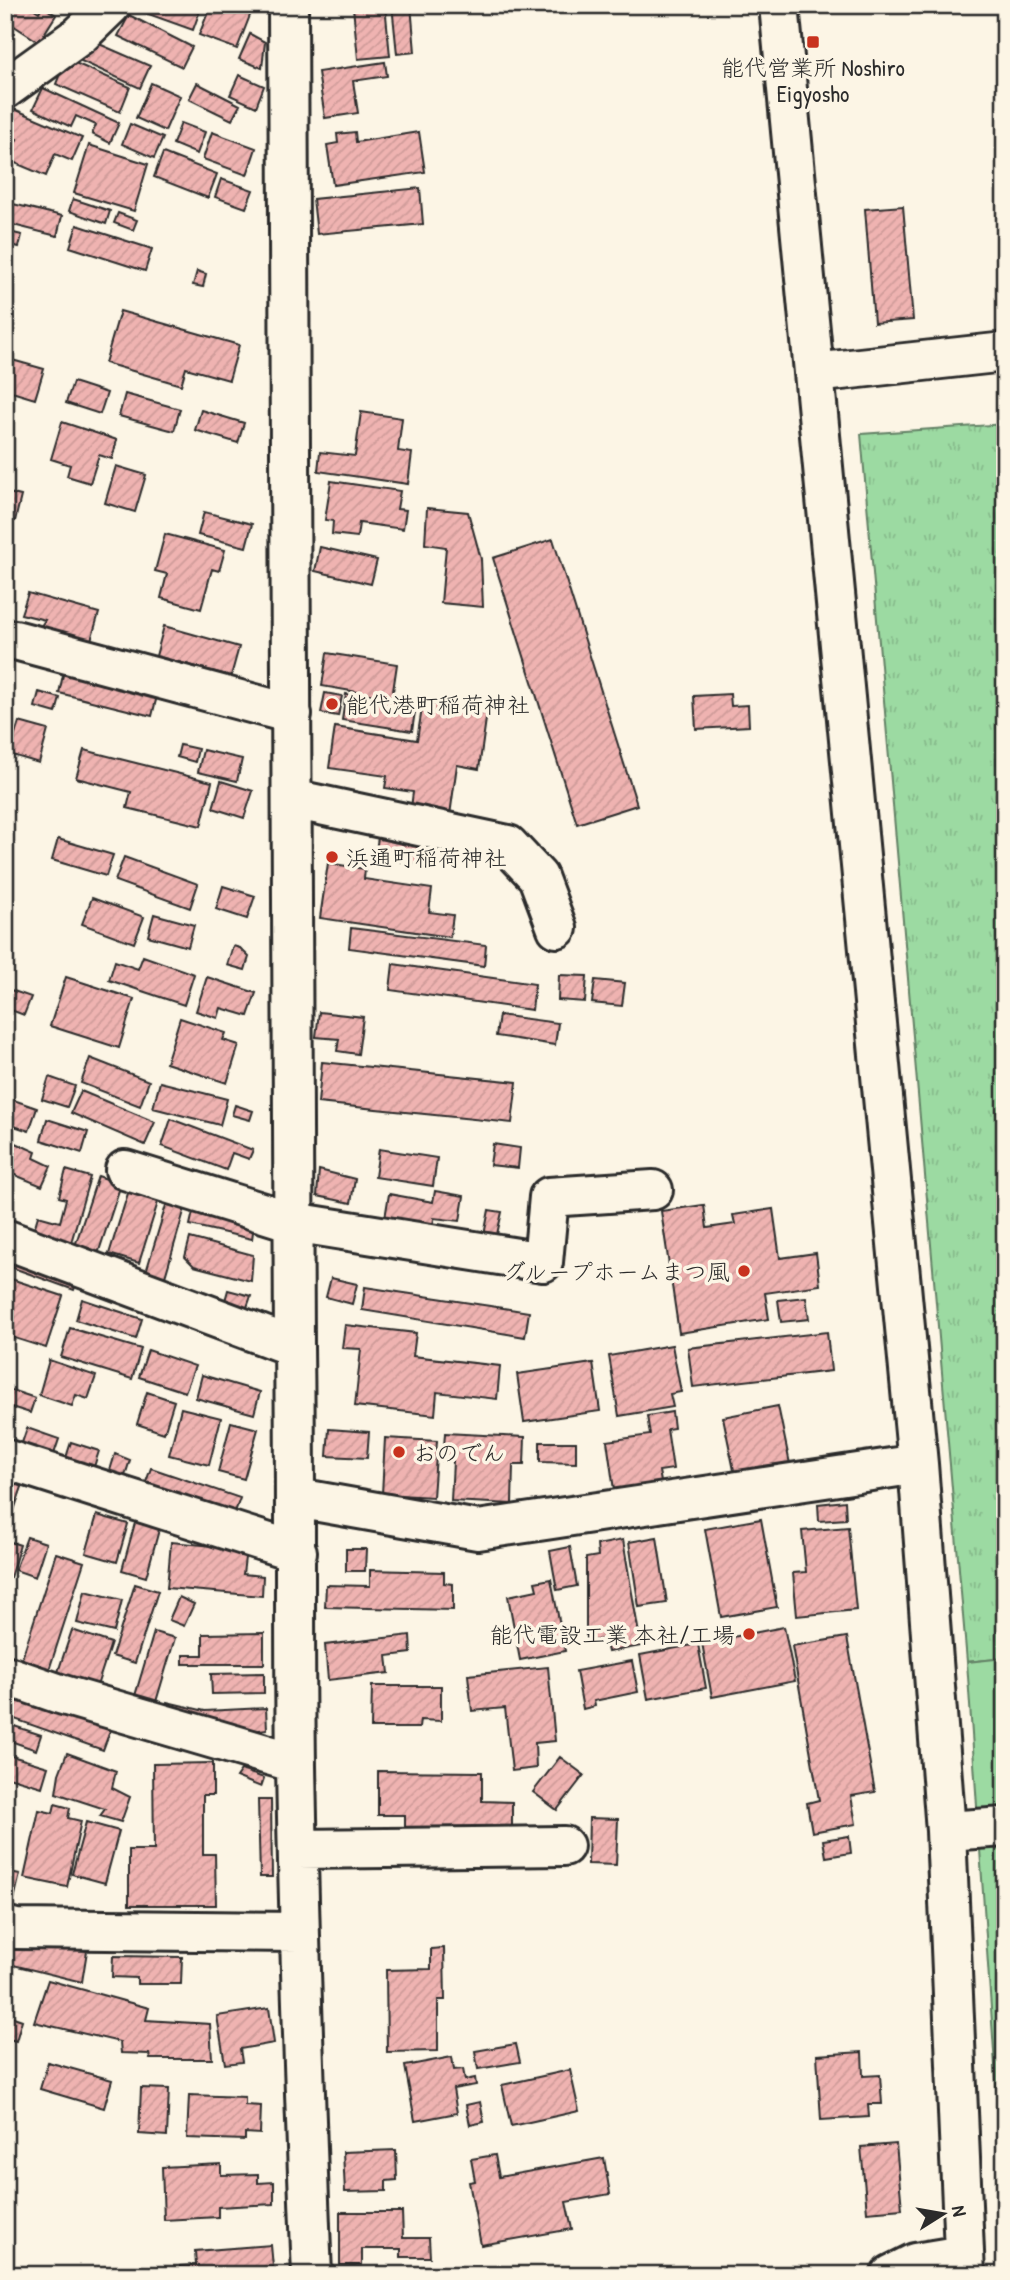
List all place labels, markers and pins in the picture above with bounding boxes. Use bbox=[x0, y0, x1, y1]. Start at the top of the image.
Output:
marker: 能代営業所 Noshiro Eigyosho bbox=[805, 34, 821, 50]
place label: 能代営業所 Noshiro Eigyosho bbox=[721, 52, 905, 109]
place label: 能代港町稲荷神社 bbox=[346, 689, 530, 720]
marker: 能代港町稲荷神社 bbox=[324, 696, 340, 712]
place label: 浜通町稲荷神社 bbox=[346, 842, 507, 873]
marker: 浜通町稲荷神社 bbox=[324, 849, 340, 865]
place label: グループホームまつ風 bbox=[503, 1256, 730, 1287]
marker: グループホームまつ風 bbox=[736, 1263, 752, 1279]
place label: おのでん bbox=[413, 1437, 505, 1468]
marker: おのでん bbox=[391, 1444, 407, 1460]
place label: 能代電設工業 本社/工場 bbox=[490, 1619, 735, 1650]
marker: 能代電設工業 本社/工場 bbox=[741, 1626, 757, 1642]

